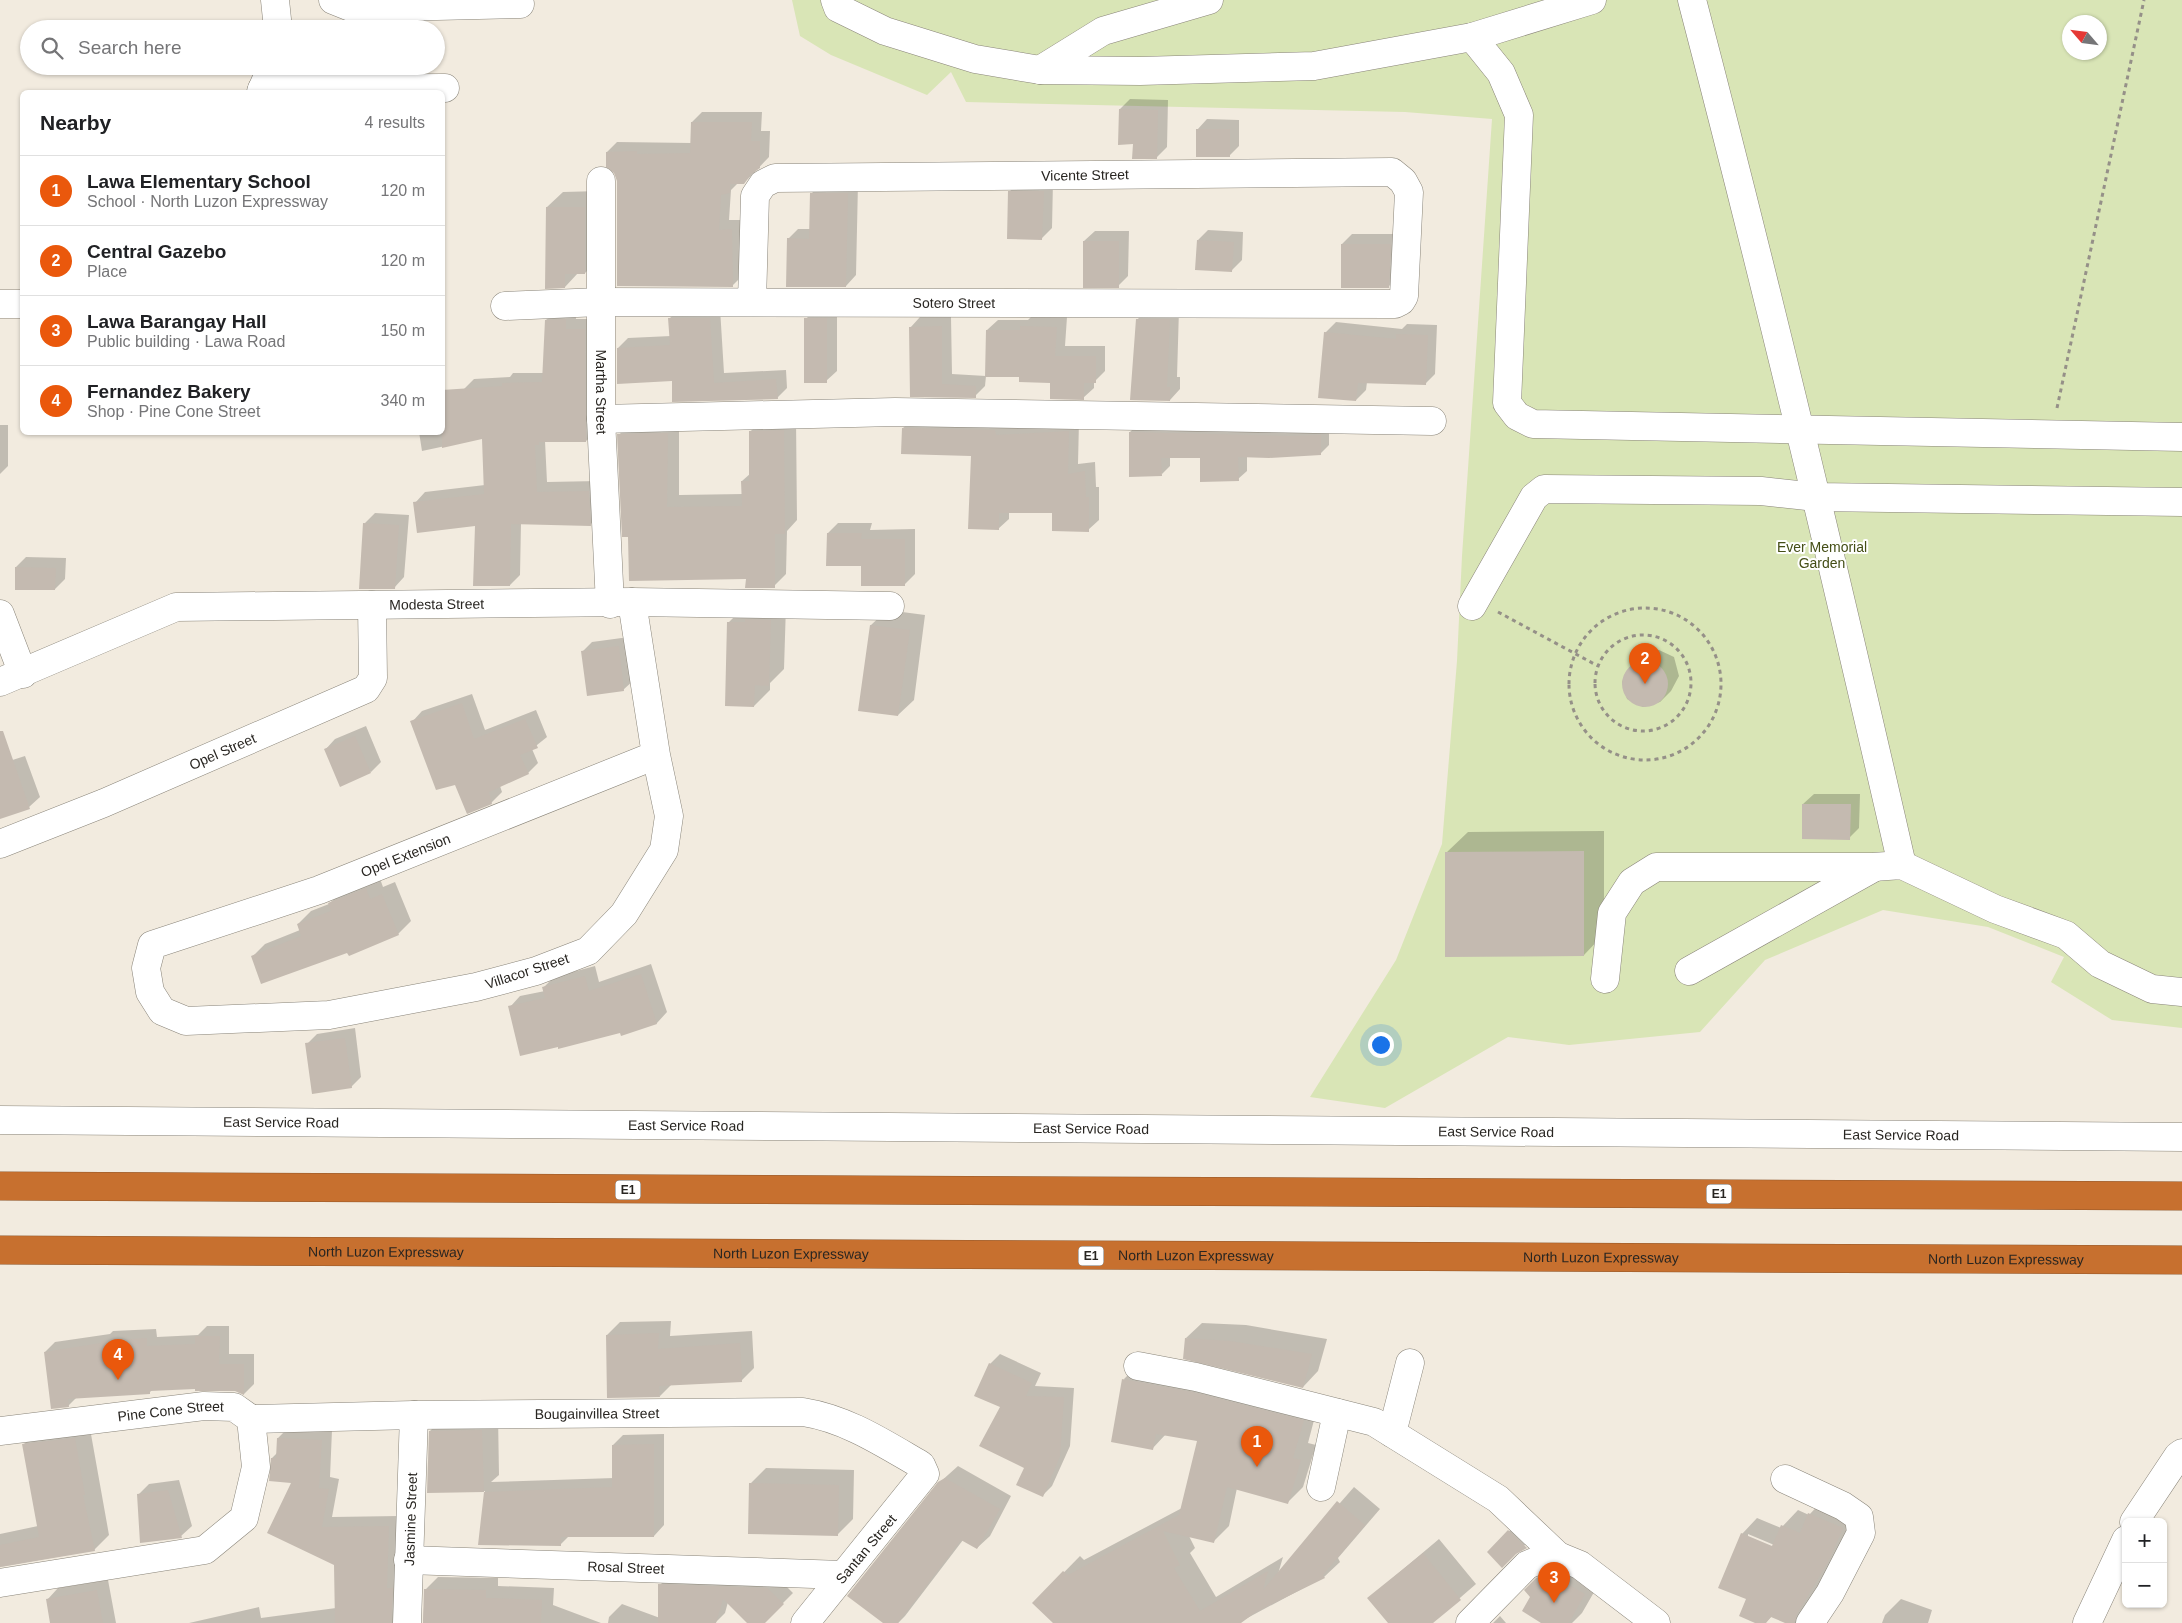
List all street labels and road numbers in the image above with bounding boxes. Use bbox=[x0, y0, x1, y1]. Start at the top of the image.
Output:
street label: Vicente Street bbox=[1041, 166, 1129, 184]
street label: Sotero Street bbox=[913, 295, 995, 311]
street label: Martha Street bbox=[593, 350, 610, 435]
street label: Modesta Street bbox=[389, 596, 484, 613]
street label: Opel Street bbox=[187, 730, 258, 773]
street label: Opel Extension bbox=[359, 830, 453, 880]
street label: Villacor Street bbox=[483, 950, 571, 992]
street label: East Service Road bbox=[223, 1114, 339, 1131]
street label: East Service Road bbox=[628, 1117, 744, 1134]
street label: East Service Road bbox=[1033, 1120, 1149, 1137]
street label: East Service Road bbox=[1438, 1123, 1554, 1140]
street label: East Service Road bbox=[1843, 1126, 1959, 1143]
road number: E1 bbox=[616, 1180, 640, 1200]
road number: E1 bbox=[1706, 1184, 1732, 1204]
street label: North Luzon Expressway bbox=[308, 1243, 464, 1260]
street label: North Luzon Expressway bbox=[713, 1245, 869, 1262]
road number: E1 bbox=[1078, 1246, 1104, 1266]
street label: North Luzon Expressway bbox=[1118, 1247, 1274, 1264]
street label: North Luzon Expressway bbox=[1523, 1249, 1679, 1266]
street label: North Luzon Expressway bbox=[1928, 1251, 2084, 1268]
street label: Pine Cone Street bbox=[117, 1398, 224, 1425]
street label: Bougainvillea Street bbox=[535, 1405, 659, 1422]
street label: Jasmine Street bbox=[401, 1472, 420, 1566]
street label: Santan Street bbox=[832, 1511, 900, 1587]
street label: Rosal Street bbox=[587, 1558, 665, 1577]

